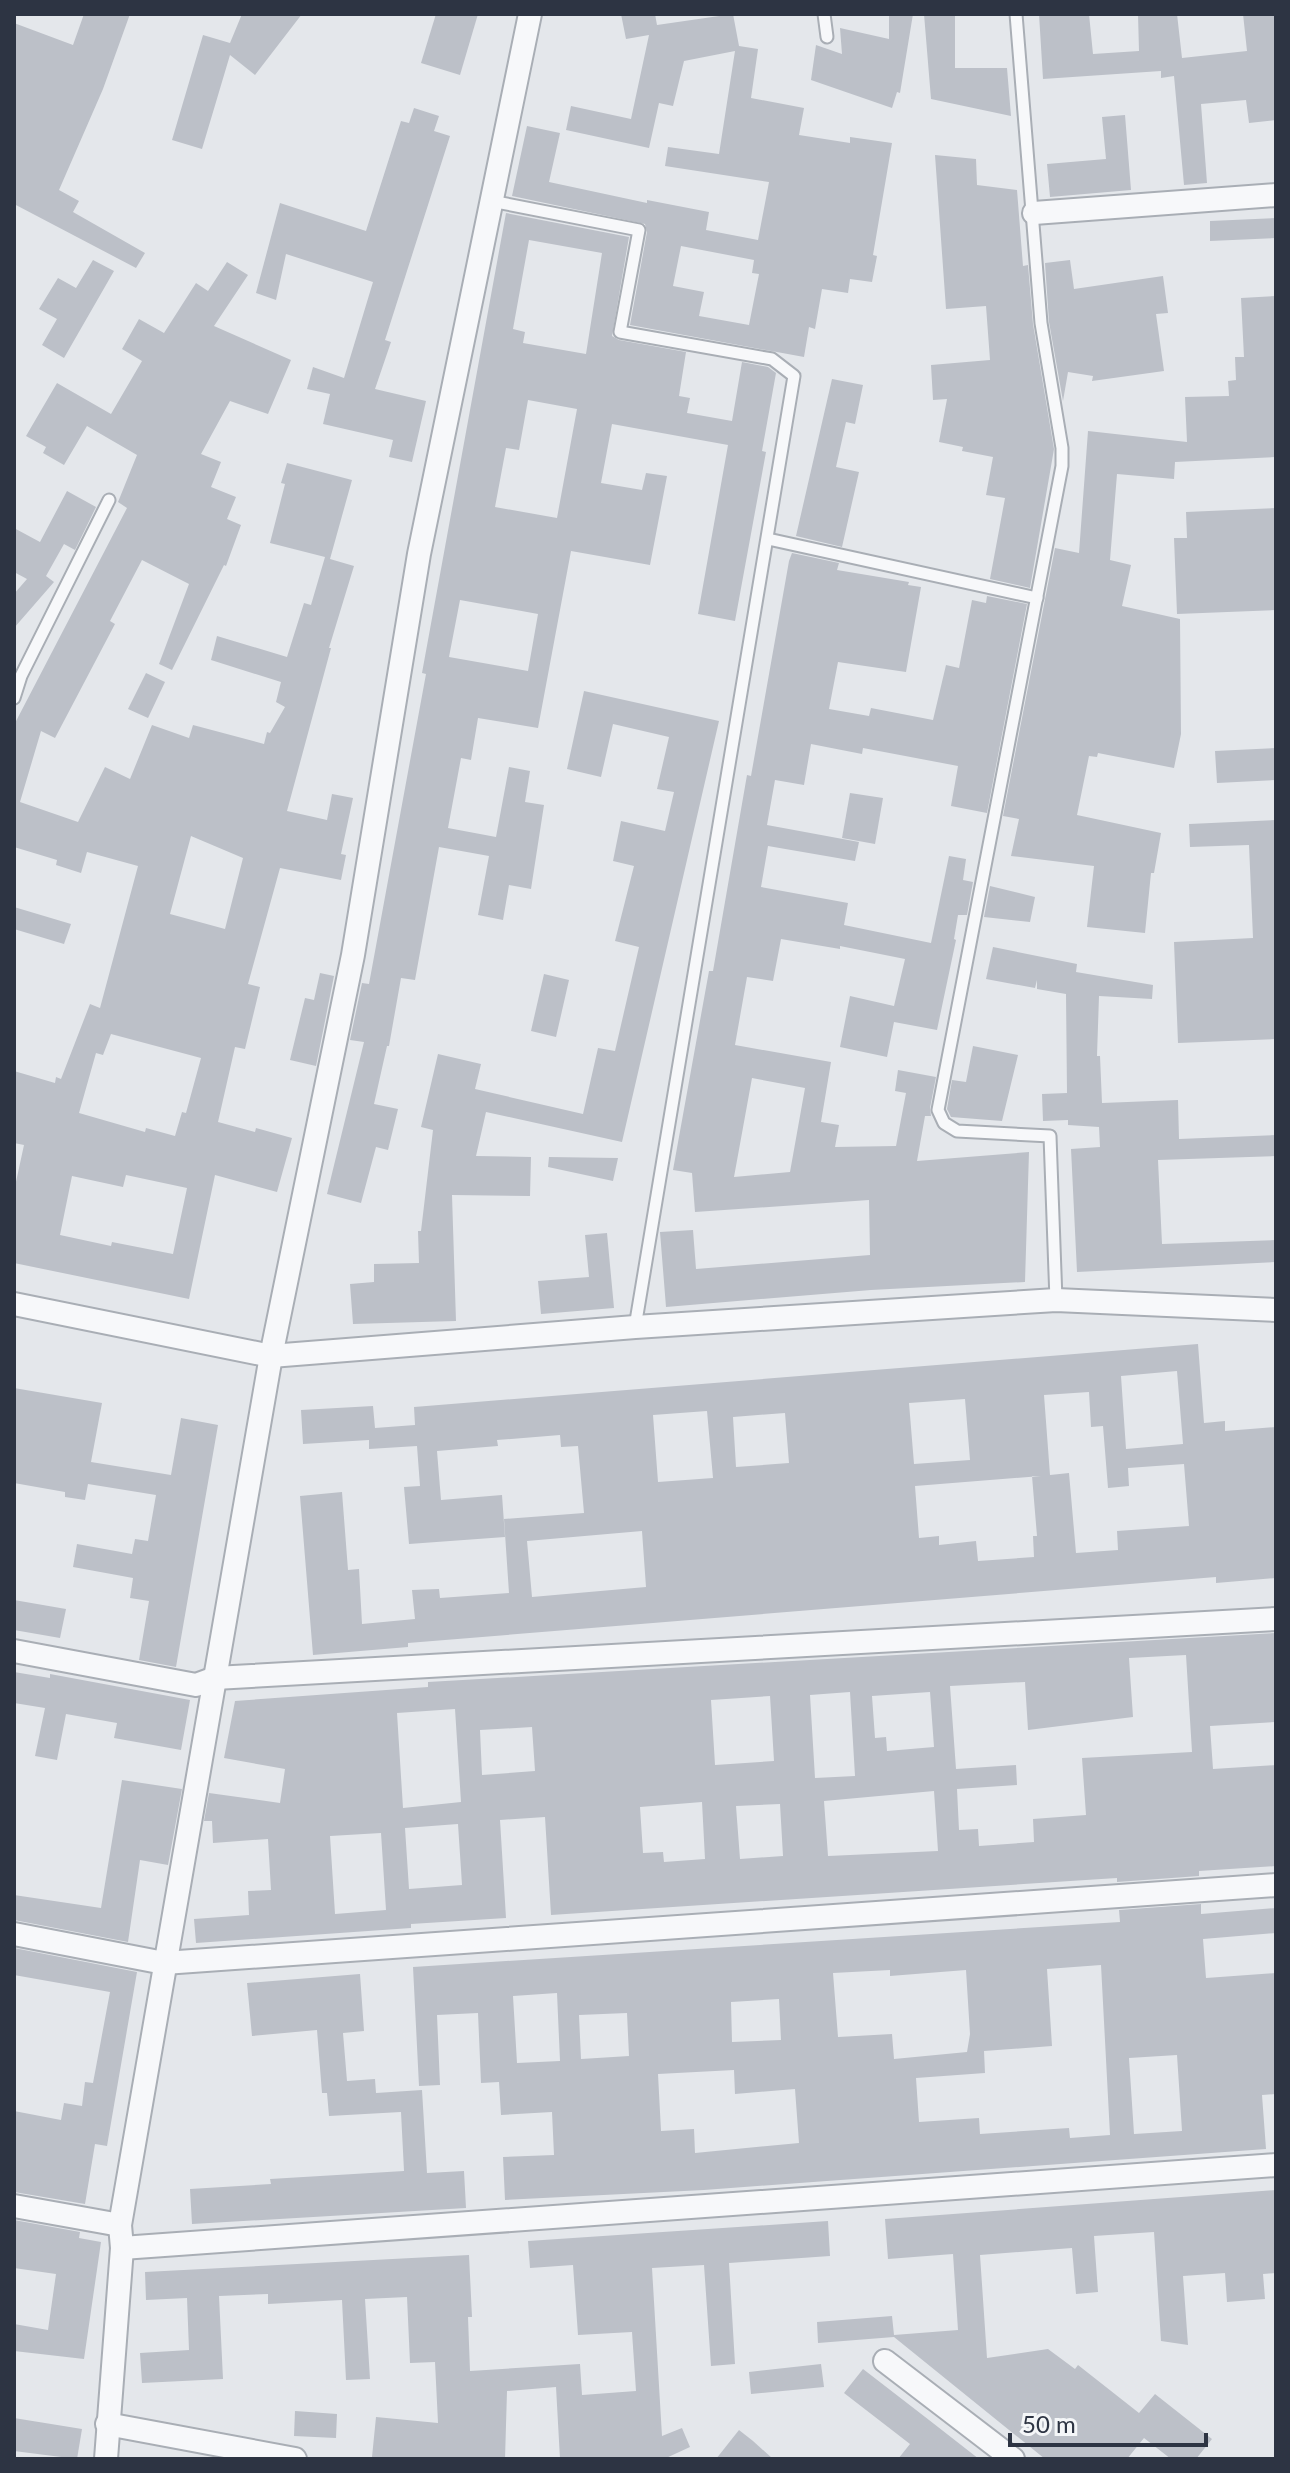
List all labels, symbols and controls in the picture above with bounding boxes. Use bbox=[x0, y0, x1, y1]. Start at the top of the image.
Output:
scale bar bbox=[1010, 2397, 1206, 2447]
text: 50 m bbox=[1022, 2409, 1076, 2438]

